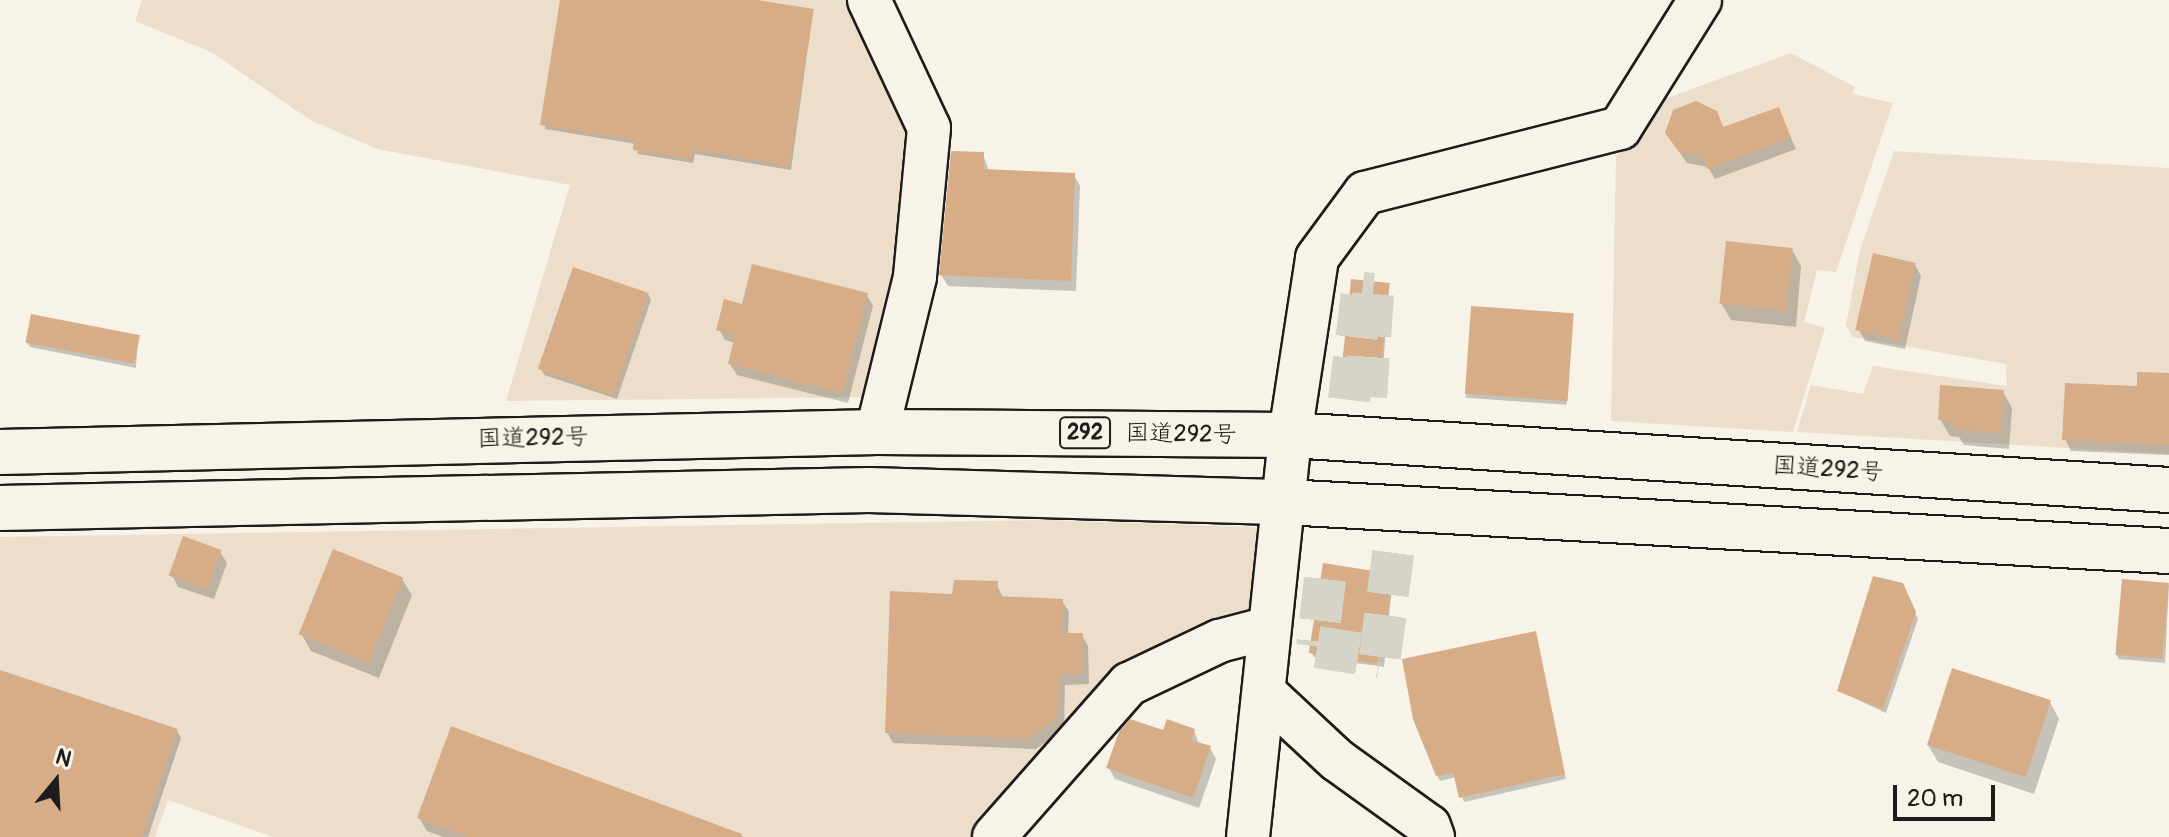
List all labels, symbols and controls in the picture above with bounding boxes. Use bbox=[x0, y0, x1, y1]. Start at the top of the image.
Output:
road number: 292 bbox=[1059, 415, 1111, 451]
street label: 国道292号 bbox=[1125, 419, 1237, 449]
street label: 国道292号 bbox=[477, 423, 589, 453]
street label: 国道292号 bbox=[1772, 451, 1884, 487]
north arrow bbox=[16, 741, 96, 821]
text: N bbox=[52, 743, 75, 774]
scale bar bbox=[1897, 769, 1999, 819]
text: 20 m bbox=[1907, 784, 1963, 813]

